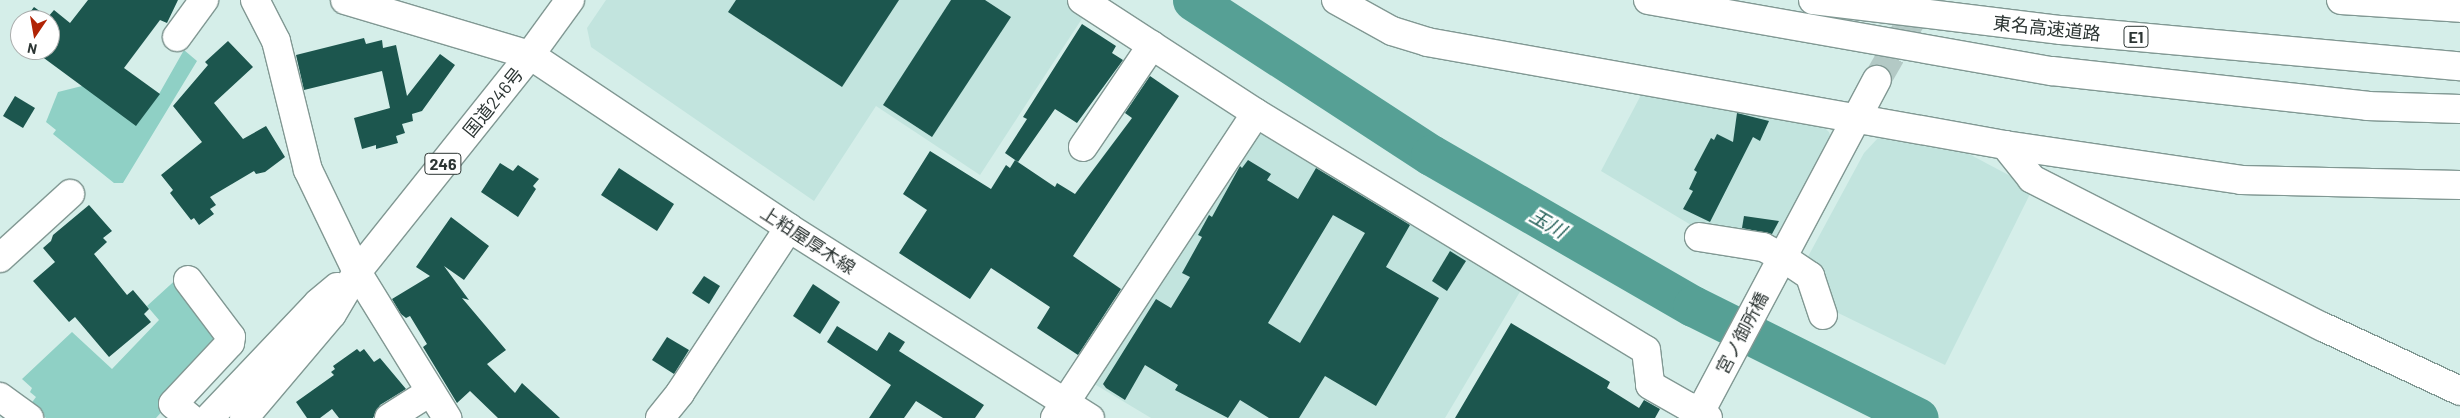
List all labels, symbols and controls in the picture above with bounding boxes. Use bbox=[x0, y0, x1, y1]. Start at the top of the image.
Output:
north arrow bbox=[10, 10, 60, 60]
street label: 東名高速道路 bbox=[1992, 12, 2102, 44]
road number: E1 bbox=[2122, 24, 2150, 51]
text: N bbox=[26, 40, 38, 58]
street label: 国道246号 bbox=[459, 63, 527, 141]
road number: 246 bbox=[424, 150, 462, 178]
street label: 上粕屋厚木線 bbox=[757, 202, 859, 278]
water label: 玉川 bbox=[1526, 204, 1570, 242]
street label: 宮ノ御所橋 bbox=[1711, 288, 1773, 378]

